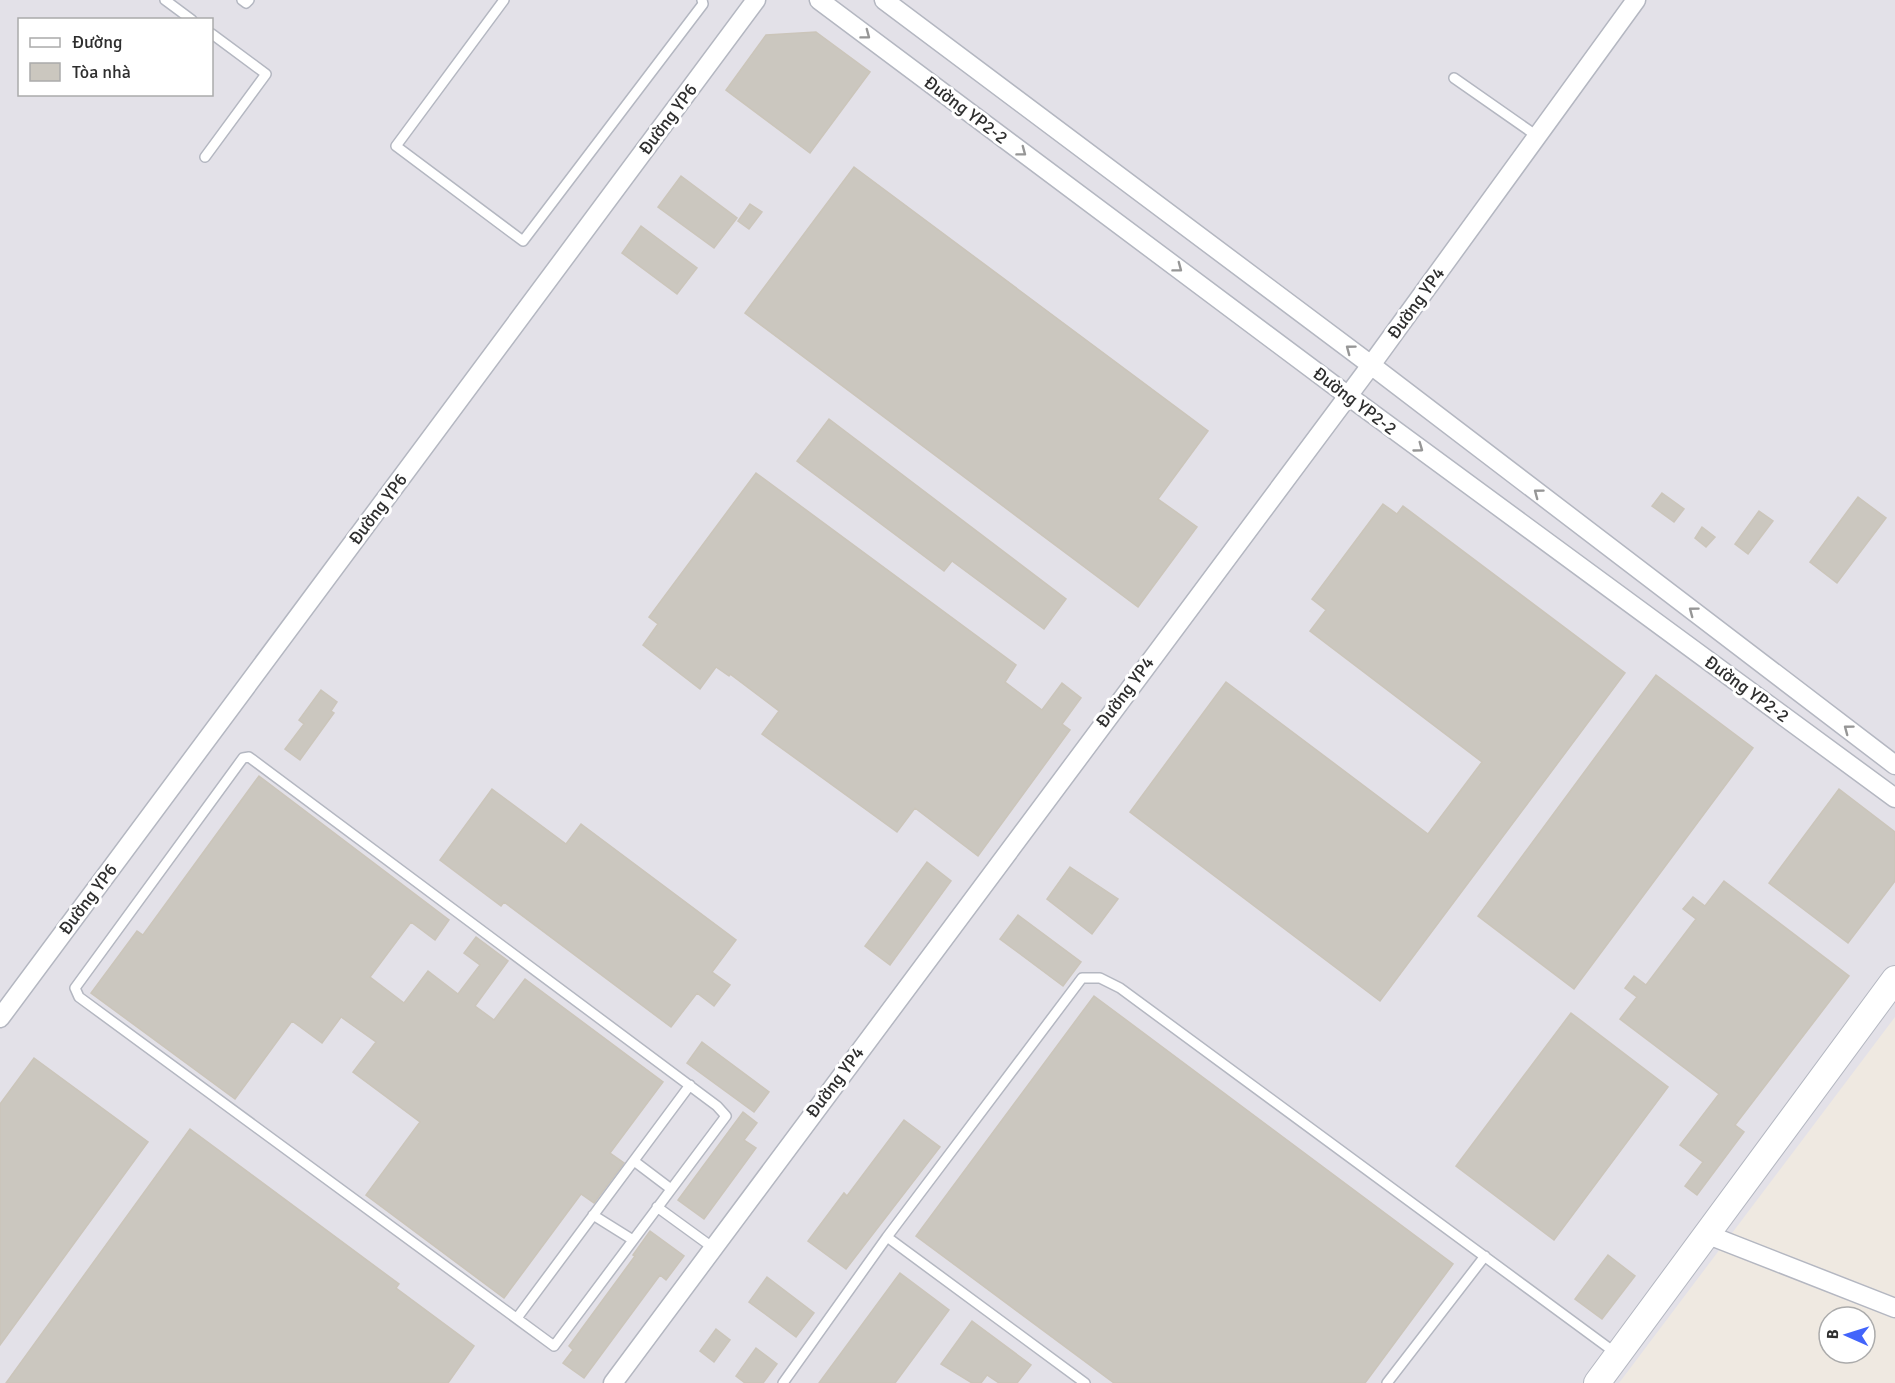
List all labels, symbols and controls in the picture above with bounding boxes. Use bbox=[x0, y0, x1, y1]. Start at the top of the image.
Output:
legend bbox=[18, 18, 213, 96]
one-way arrow bbox=[859, 28, 870, 39]
text: Đường bbox=[72, 31, 123, 53]
text: Tòa nhà bbox=[72, 61, 131, 83]
street label: Đường YP2-2 bbox=[920, 71, 1012, 149]
street label: Đường YP6 bbox=[634, 79, 702, 159]
one-way arrow bbox=[1015, 144, 1026, 155]
one-way arrow bbox=[1171, 261, 1182, 272]
street label: Đường YP4 bbox=[1383, 263, 1450, 343]
one-way arrow bbox=[1345, 345, 1356, 356]
street label: Đường YP2-2 bbox=[1309, 362, 1401, 440]
one-way arrow bbox=[1412, 440, 1423, 451]
street label: Đường YP6 bbox=[344, 469, 412, 549]
one-way arrow bbox=[1534, 489, 1545, 500]
one-way arrow bbox=[1689, 607, 1700, 618]
street label: Đường YP2-2 bbox=[1700, 651, 1794, 727]
street label: Đường YP4 bbox=[1091, 652, 1159, 732]
one-way arrow bbox=[1844, 725, 1855, 736]
street label: Đường YP6 bbox=[54, 859, 122, 939]
street label: Đường YP4 bbox=[801, 1042, 869, 1122]
north arrow bbox=[1817, 1305, 1877, 1365]
text: B bbox=[1823, 1329, 1843, 1340]

